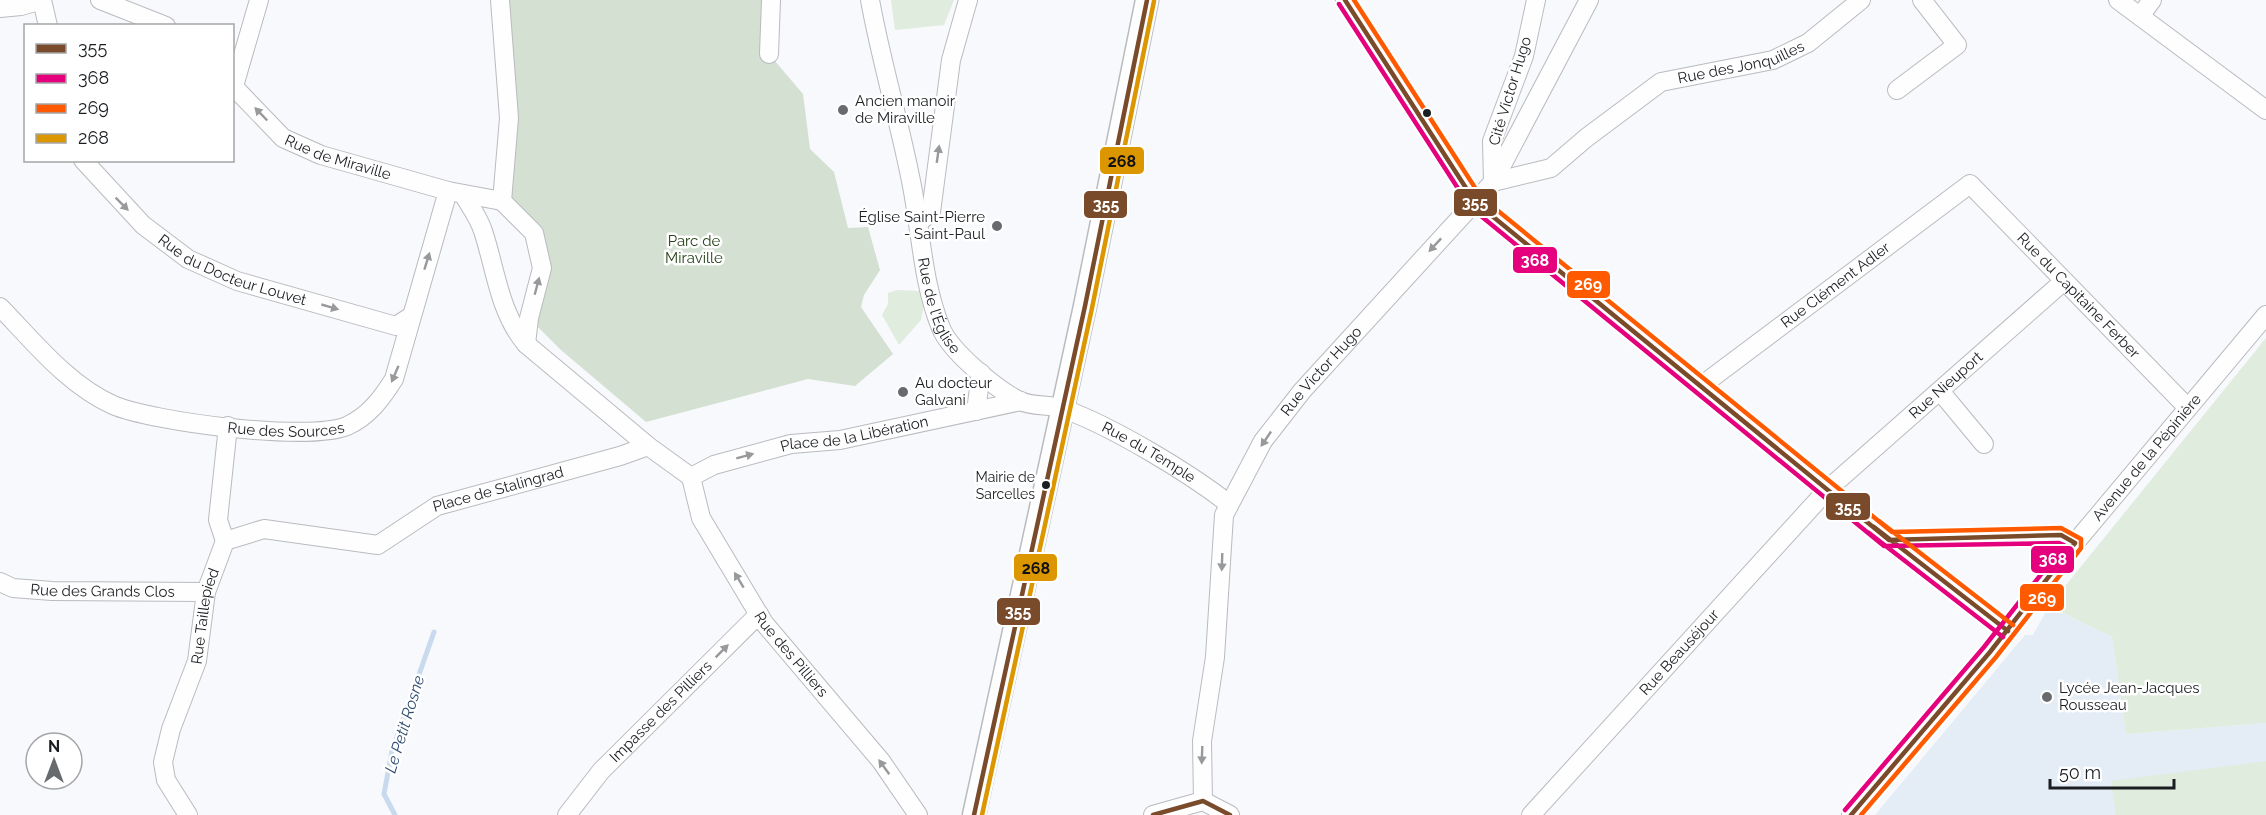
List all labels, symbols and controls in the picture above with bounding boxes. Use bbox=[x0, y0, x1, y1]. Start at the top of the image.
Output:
legend bbox=[24, 24, 234, 162]
street label: Cité Victor Hugo bbox=[1485, 34, 1535, 148]
text: 355 bbox=[78, 37, 107, 58]
street label: Rue des Jonquilles bbox=[1676, 37, 1807, 88]
text: 368 bbox=[78, 67, 109, 88]
place label: Ancien manoir de Miraville bbox=[855, 92, 956, 127]
text: 269 bbox=[78, 97, 109, 118]
marker: Ancien manoir de Miraville bbox=[836, 103, 850, 117]
one-way arrow bbox=[254, 107, 268, 122]
unlabelled marker bbox=[1421, 107, 1433, 119]
text: 268 bbox=[78, 127, 109, 148]
street label: Rue de Miraville bbox=[282, 131, 393, 183]
one-way arrow bbox=[934, 144, 943, 163]
line badge: 268 bbox=[1099, 146, 1145, 175]
text: 268 bbox=[1108, 152, 1136, 171]
line badge: 355 bbox=[1453, 188, 1498, 217]
line badge: 355 bbox=[1083, 190, 1128, 219]
text: 355 bbox=[1462, 193, 1488, 212]
text: 355 bbox=[1093, 195, 1119, 214]
one-way arrow bbox=[114, 196, 128, 210]
place label: Église Saint-Pierre - Saint-Paul bbox=[859, 208, 986, 243]
marker: Église Saint-Pierre - Saint-Paul bbox=[990, 219, 1004, 233]
street label: Rue du Capitaine Ferber bbox=[2013, 229, 2144, 363]
street label: Rue du Docteur Louvet bbox=[155, 231, 308, 309]
park label: Parc de Miraville bbox=[665, 232, 723, 267]
one-way arrow bbox=[1428, 237, 1442, 252]
street label: Rue Clément Adler bbox=[1777, 238, 1894, 332]
line badge: 368 bbox=[1512, 246, 1558, 274]
text: 368 bbox=[1521, 251, 1549, 270]
one-way arrow bbox=[423, 252, 432, 270]
street label: Rue de l'Église bbox=[914, 256, 964, 358]
line badge: 269 bbox=[1566, 270, 1611, 299]
text: 269 bbox=[1574, 275, 1602, 294]
one-way arrow bbox=[533, 277, 542, 295]
one-way arrow bbox=[321, 303, 339, 312]
street label: Rue Victor Hugo bbox=[1277, 323, 1366, 419]
street label: Rue Nieuport bbox=[1905, 348, 1986, 422]
one-way arrow bbox=[390, 365, 400, 383]
place label: Au docteur Galvani bbox=[915, 374, 993, 409]
marker: Au docteur Galvani bbox=[896, 385, 910, 399]
street label: Avenue de la Pépinière bbox=[2088, 390, 2205, 525]
street label: Place de la Libération bbox=[778, 412, 930, 456]
street label: Rue des Sources bbox=[227, 418, 346, 441]
street label: Rue du Temple bbox=[1099, 418, 1199, 487]
one-way arrow bbox=[1260, 431, 1271, 447]
one-way arrow bbox=[736, 451, 754, 461]
street label: Place de Stalingrad bbox=[431, 463, 566, 516]
place label: Mairie de Sarcelles bbox=[975, 469, 1035, 502]
marker: Mairie de Sarcelles bbox=[1040, 479, 1052, 491]
line badge: 355 bbox=[1825, 492, 1871, 521]
text: 355 bbox=[1835, 498, 1861, 517]
line badge: 368 bbox=[2030, 545, 2075, 574]
text: 368 bbox=[2039, 550, 2067, 569]
one-way arrow bbox=[1217, 552, 1226, 571]
line badge: 268 bbox=[1013, 553, 1058, 582]
text: 268 bbox=[1022, 559, 1050, 578]
street label: Rue Taillepied bbox=[188, 566, 223, 665]
one-way arrow bbox=[734, 572, 744, 589]
street label: Rue des Grands Clos bbox=[30, 580, 175, 601]
line badge: 269 bbox=[2019, 583, 2065, 612]
text: 269 bbox=[2028, 589, 2056, 608]
line badge: 355 bbox=[996, 597, 1041, 626]
text: 355 bbox=[1005, 602, 1031, 621]
street label: Rue Beauséjour bbox=[1636, 605, 1723, 699]
street label: Rue des Pilliers bbox=[750, 608, 832, 701]
one-way arrow bbox=[715, 644, 730, 658]
street label: Impasse des Pilliers bbox=[606, 657, 716, 766]
water label: Le Petit Rosne bbox=[381, 673, 428, 775]
place label: Lycée Jean-Jacques Rousseau bbox=[2059, 679, 2200, 714]
marker: Lycée Jean-Jacques Rousseau bbox=[2040, 690, 2054, 704]
north arrow bbox=[24, 731, 84, 791]
text: N bbox=[48, 737, 60, 756]
one-way arrow bbox=[1197, 746, 1207, 765]
scale bar bbox=[2050, 752, 2174, 790]
one-way arrow bbox=[879, 759, 891, 774]
text: 50 m bbox=[2059, 762, 2101, 783]

